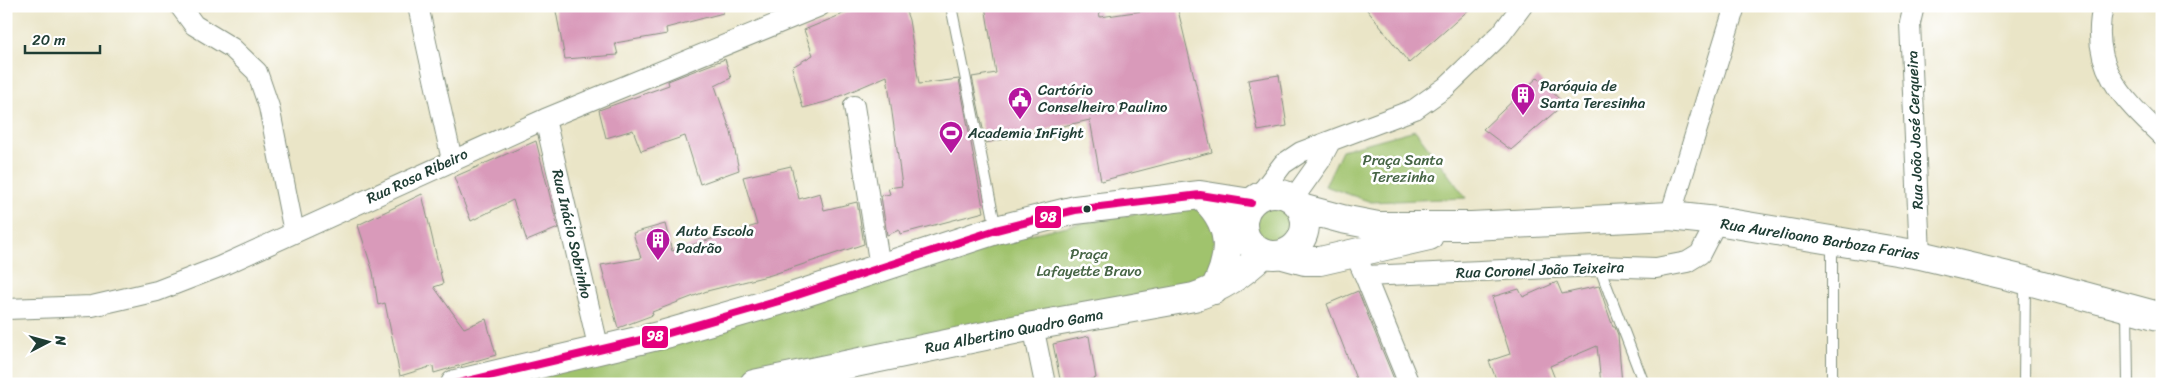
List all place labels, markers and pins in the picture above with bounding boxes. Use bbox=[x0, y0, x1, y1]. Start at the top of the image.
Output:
place label: Paróquia de Santa Teresinha bbox=[1540, 73, 1646, 116]
place label: Cartório Conselheiro Paulino bbox=[1038, 77, 1168, 120]
building icon: Paróquia de Santa Teresinha bbox=[1510, 82, 1536, 116]
public building icon: Cartório Conselheiro Paulino bbox=[1007, 86, 1033, 120]
sports icon: Academia InFight bbox=[938, 120, 964, 154]
place label: Academia InFight bbox=[967, 120, 1084, 146]
unlabelled marker bbox=[1082, 204, 1092, 214]
place label: Auto Escola Padrão bbox=[675, 218, 754, 261]
building icon: Auto Escola Padrão bbox=[645, 227, 671, 261]

